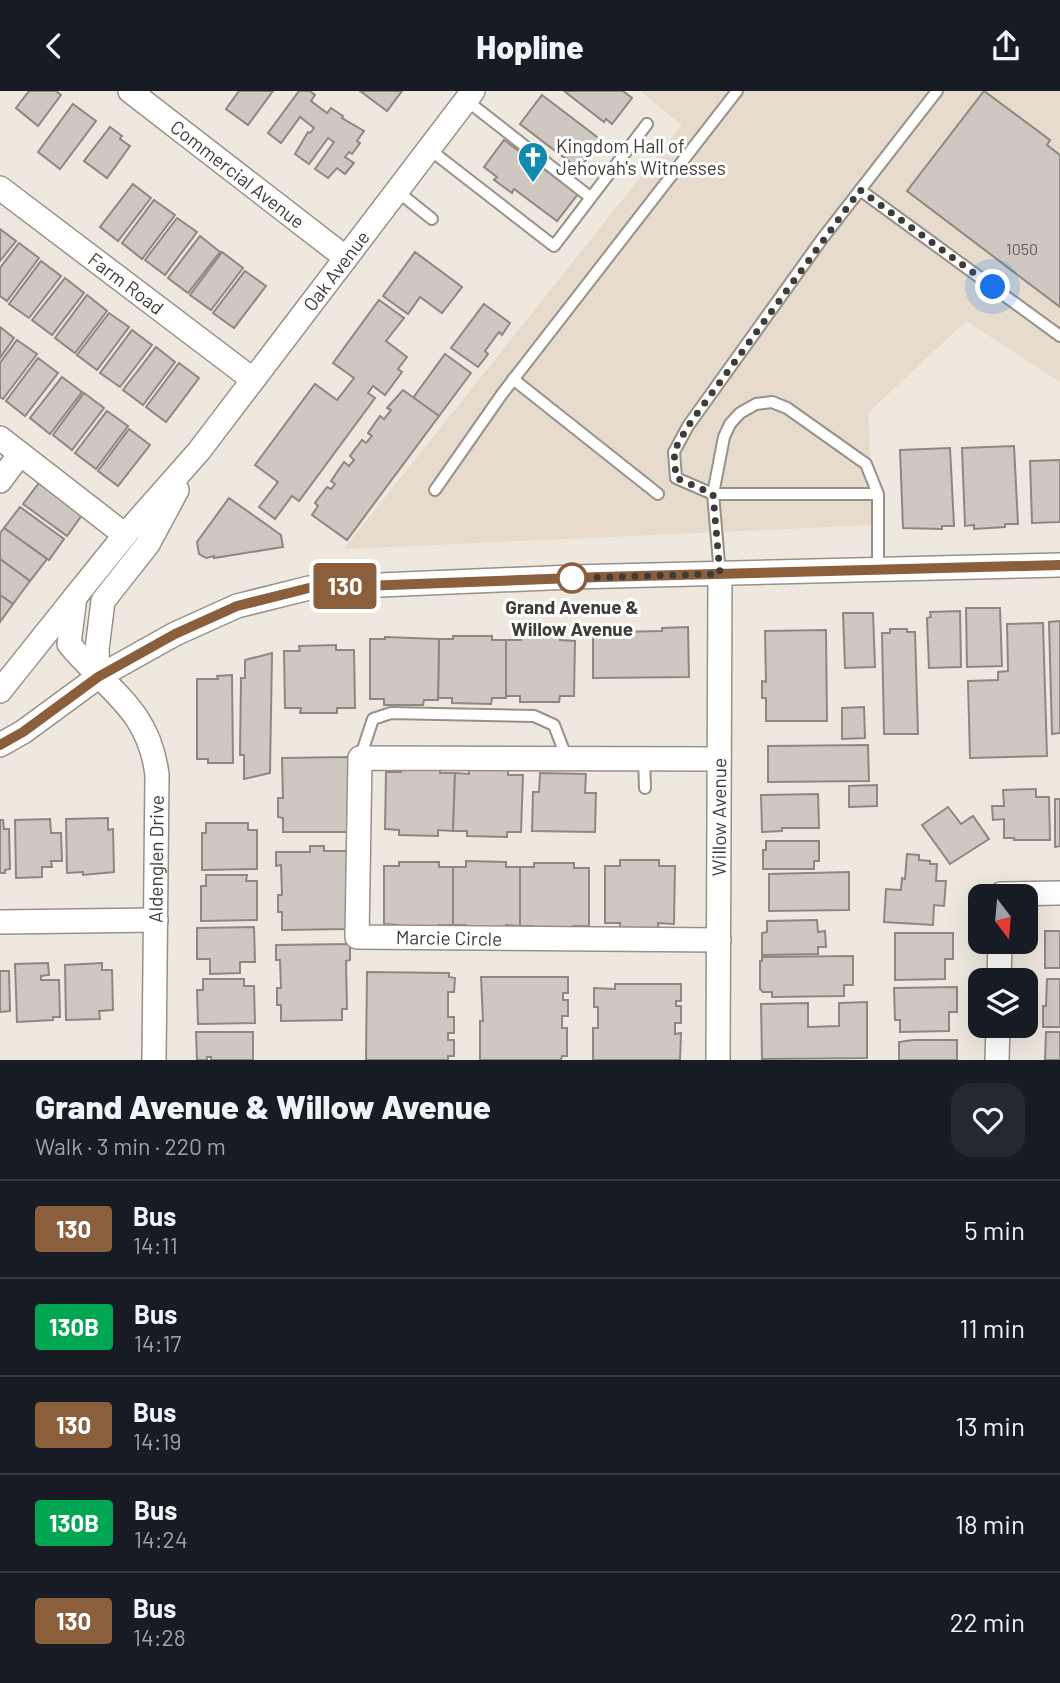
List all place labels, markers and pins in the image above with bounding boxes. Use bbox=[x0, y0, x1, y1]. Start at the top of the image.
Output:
place label: Kingdom Hall of Jehovah's Witnesses bbox=[556, 134, 726, 179]
church icon: Kingdom Hall of Jehovah's Witnesses bbox=[516, 140, 550, 184]
marker: Grand Avenue & Willow Avenue bbox=[557, 563, 587, 593]
place label: Grand Avenue & Willow Avenue bbox=[505, 595, 639, 640]

